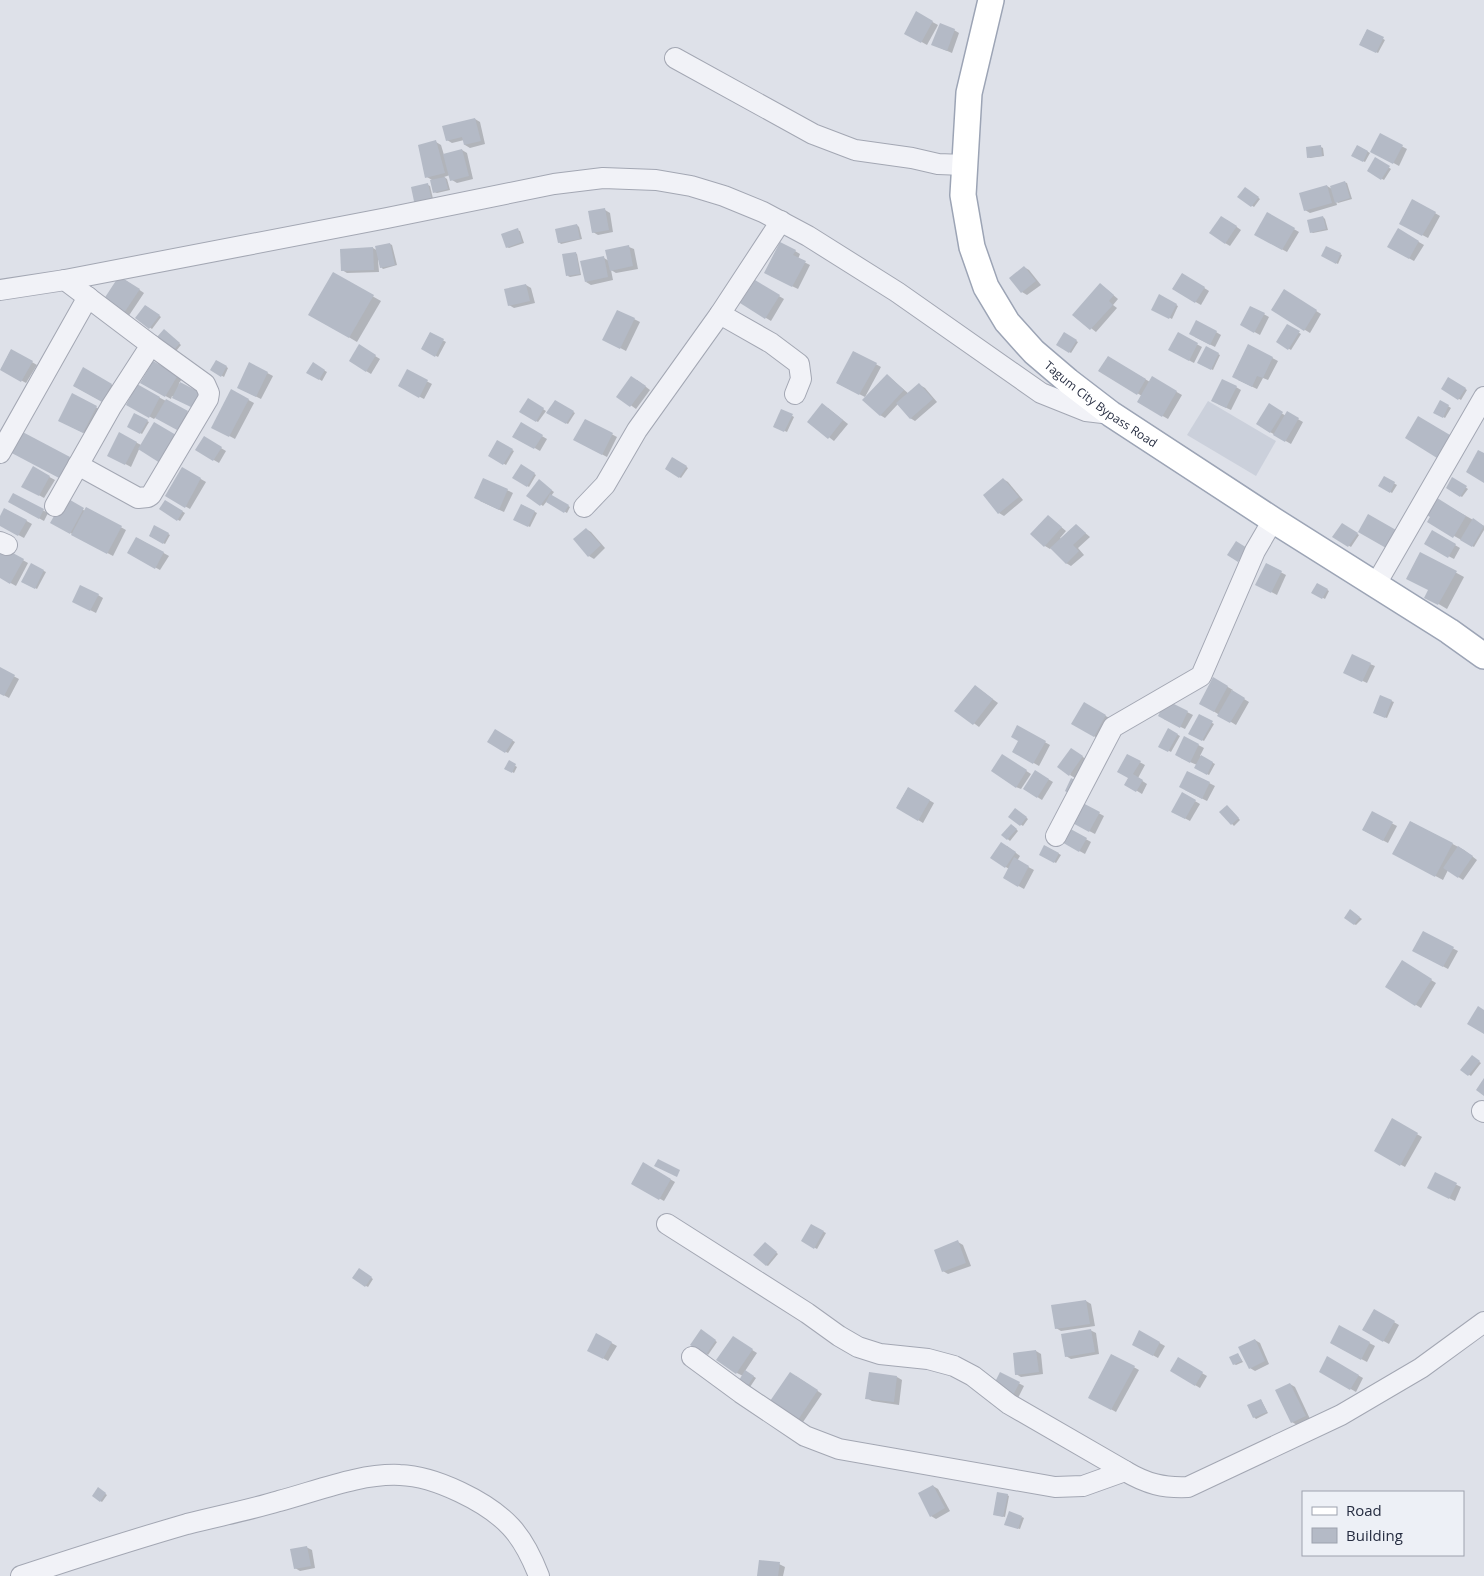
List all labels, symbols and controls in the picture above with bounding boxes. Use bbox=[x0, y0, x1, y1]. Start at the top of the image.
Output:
street label: Tagum City Bypass Road bbox=[1041, 356, 1161, 451]
legend bbox=[1302, 1491, 1464, 1556]
text: Road bbox=[1346, 1500, 1382, 1520]
text: Building bbox=[1346, 1525, 1403, 1545]

